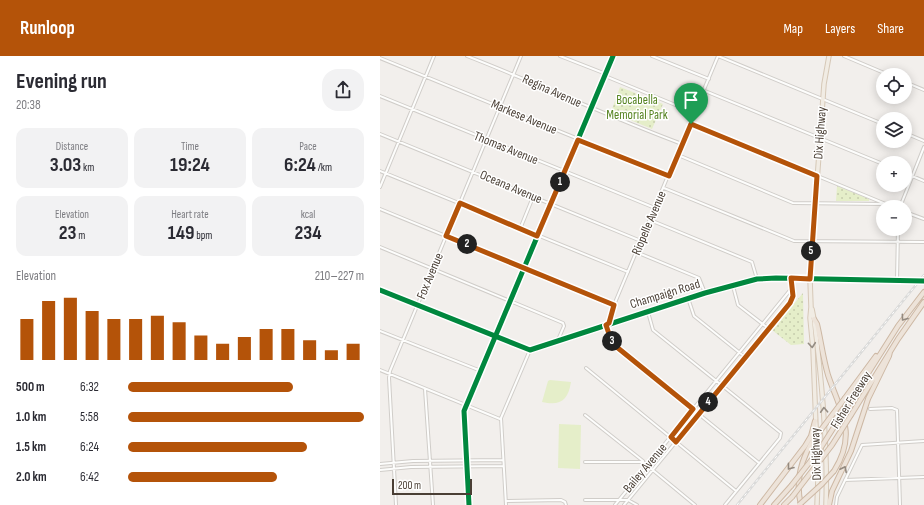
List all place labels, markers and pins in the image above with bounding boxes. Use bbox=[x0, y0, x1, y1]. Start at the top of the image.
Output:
pin bbox=[674, 83, 708, 124]
pin: 1 bbox=[550, 172, 570, 192]
pin: 2 bbox=[457, 234, 477, 254]
pin: 5 bbox=[801, 241, 821, 261]
pin: 3 bbox=[602, 331, 622, 351]
pin: 4 bbox=[698, 392, 718, 412]

